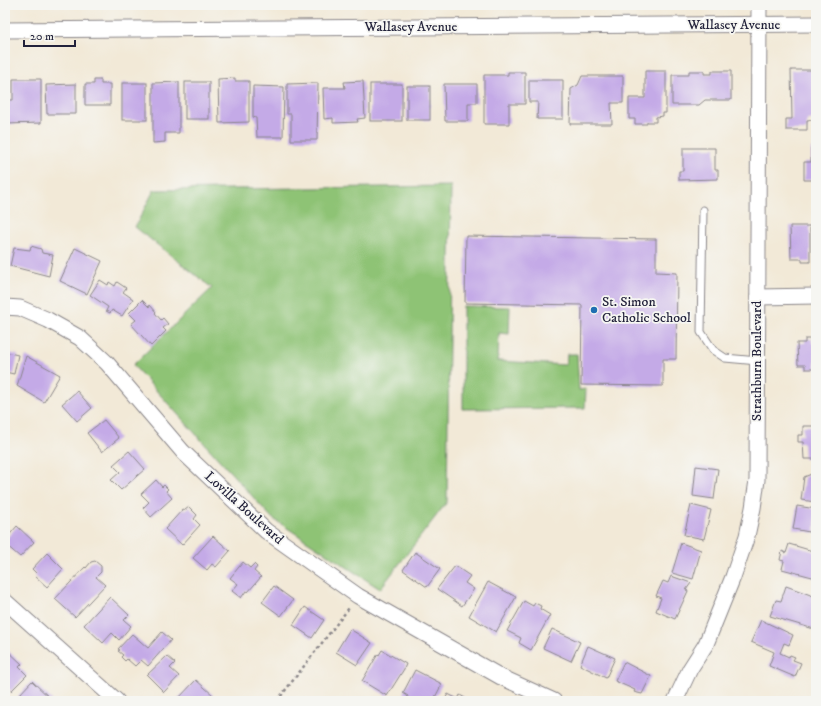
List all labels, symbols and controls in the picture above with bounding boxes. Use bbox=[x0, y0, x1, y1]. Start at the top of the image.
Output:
street label: Wallasey Avenue bbox=[687, 16, 781, 34]
street label: Wallasey Avenue bbox=[364, 18, 458, 36]
scale bar bbox=[24, 22, 75, 48]
text: 20 m bbox=[30, 29, 54, 44]
place label: St. Simon Catholic School bbox=[602, 293, 692, 327]
street label: Strathburn Boulevard bbox=[748, 301, 766, 421]
marker: St. Simon Catholic School bbox=[589, 305, 599, 315]
street label: Lovilla Boulevard bbox=[201, 468, 287, 548]

